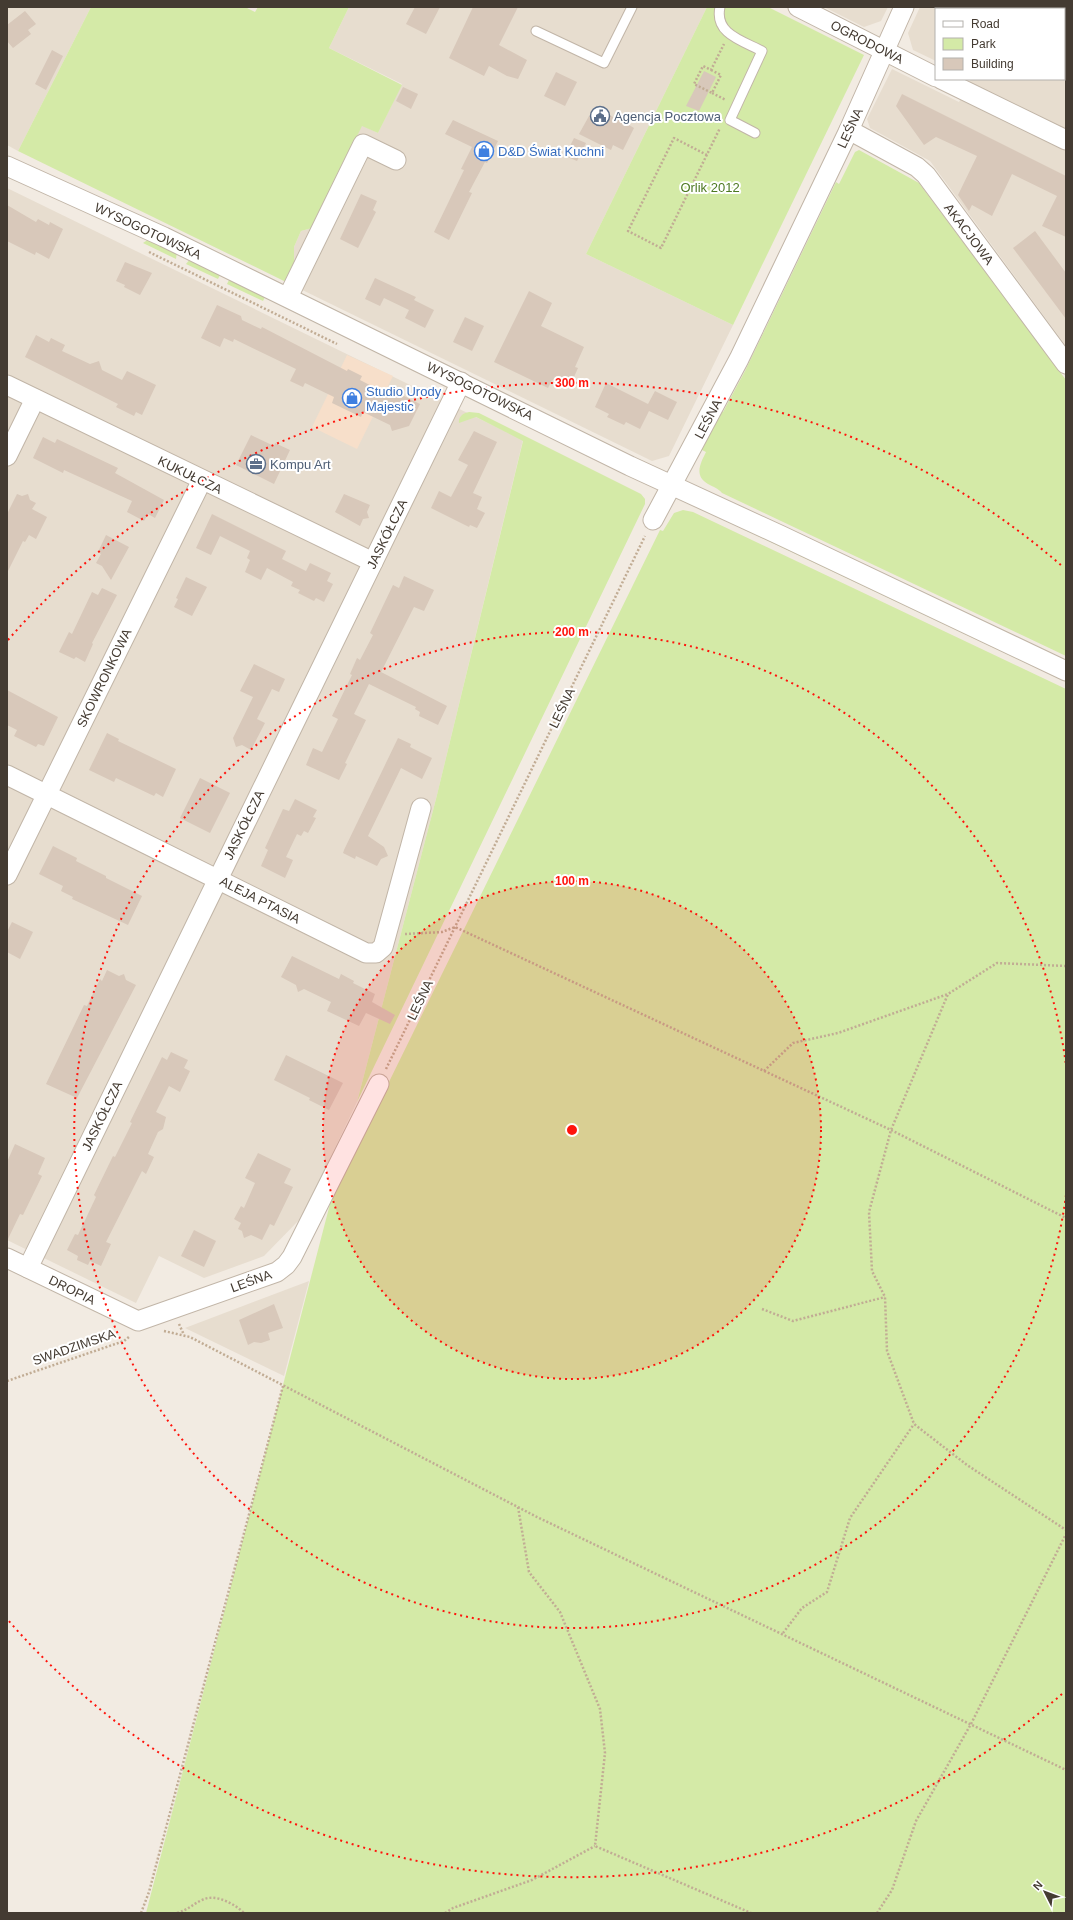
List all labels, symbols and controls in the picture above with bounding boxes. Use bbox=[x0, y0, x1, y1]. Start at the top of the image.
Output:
legend bbox=[935, 8, 1065, 80]
street label: OGRODOWA bbox=[828, 17, 906, 67]
text: Road bbox=[971, 17, 1000, 31]
text: Park bbox=[971, 37, 997, 51]
text: Building bbox=[971, 57, 1014, 71]
public building icon: Agencja Pocztowa bbox=[589, 105, 611, 127]
street label: LEŚNA bbox=[834, 105, 866, 150]
place label: Agencja Pocztowa bbox=[614, 109, 722, 124]
shop icon: D&D Świat Kuchni bbox=[473, 140, 495, 162]
place label: D&D Świat Kuchni bbox=[498, 144, 604, 159]
park label: Orlik 2012 bbox=[680, 180, 740, 195]
street label: WYSOGOTOWSKA bbox=[92, 200, 204, 262]
street label: AKACJOWA bbox=[941, 201, 997, 268]
street label: WYSOGOTOWSKA bbox=[425, 359, 536, 423]
text: 300 m bbox=[555, 376, 589, 390]
place label: Studio Urody Majestic bbox=[366, 384, 442, 414]
shop icon: Studio Urody Majestic bbox=[341, 387, 363, 409]
street label: LEŚNA bbox=[691, 396, 725, 441]
street label: KUKUŁCZA bbox=[156, 453, 225, 497]
office icon: Kompu Art bbox=[245, 453, 267, 475]
place label: Kompu Art bbox=[270, 457, 331, 472]
street label: JASKÓŁCZA bbox=[364, 496, 411, 571]
text: 200 m bbox=[555, 625, 589, 639]
street label: SKOWRONKOWA bbox=[74, 626, 135, 730]
street label: LEŚNA bbox=[546, 685, 578, 730]
street label: JASKÓŁCZA bbox=[221, 787, 268, 862]
street label: ALEJA PTASIA bbox=[217, 873, 303, 927]
text: 100 m bbox=[555, 874, 589, 888]
street label: LEŚNA bbox=[404, 977, 436, 1022]
street label: JASKÓŁCZA bbox=[79, 1078, 126, 1153]
centre of rings bbox=[565, 1123, 579, 1137]
street label: LEŚNA bbox=[228, 1267, 274, 1295]
street label: DROPIA bbox=[46, 1272, 98, 1308]
street label: SWADZIMSKA bbox=[30, 1326, 118, 1368]
north arrow bbox=[1025, 1872, 1065, 1912]
text: N bbox=[1030, 1878, 1045, 1892]

